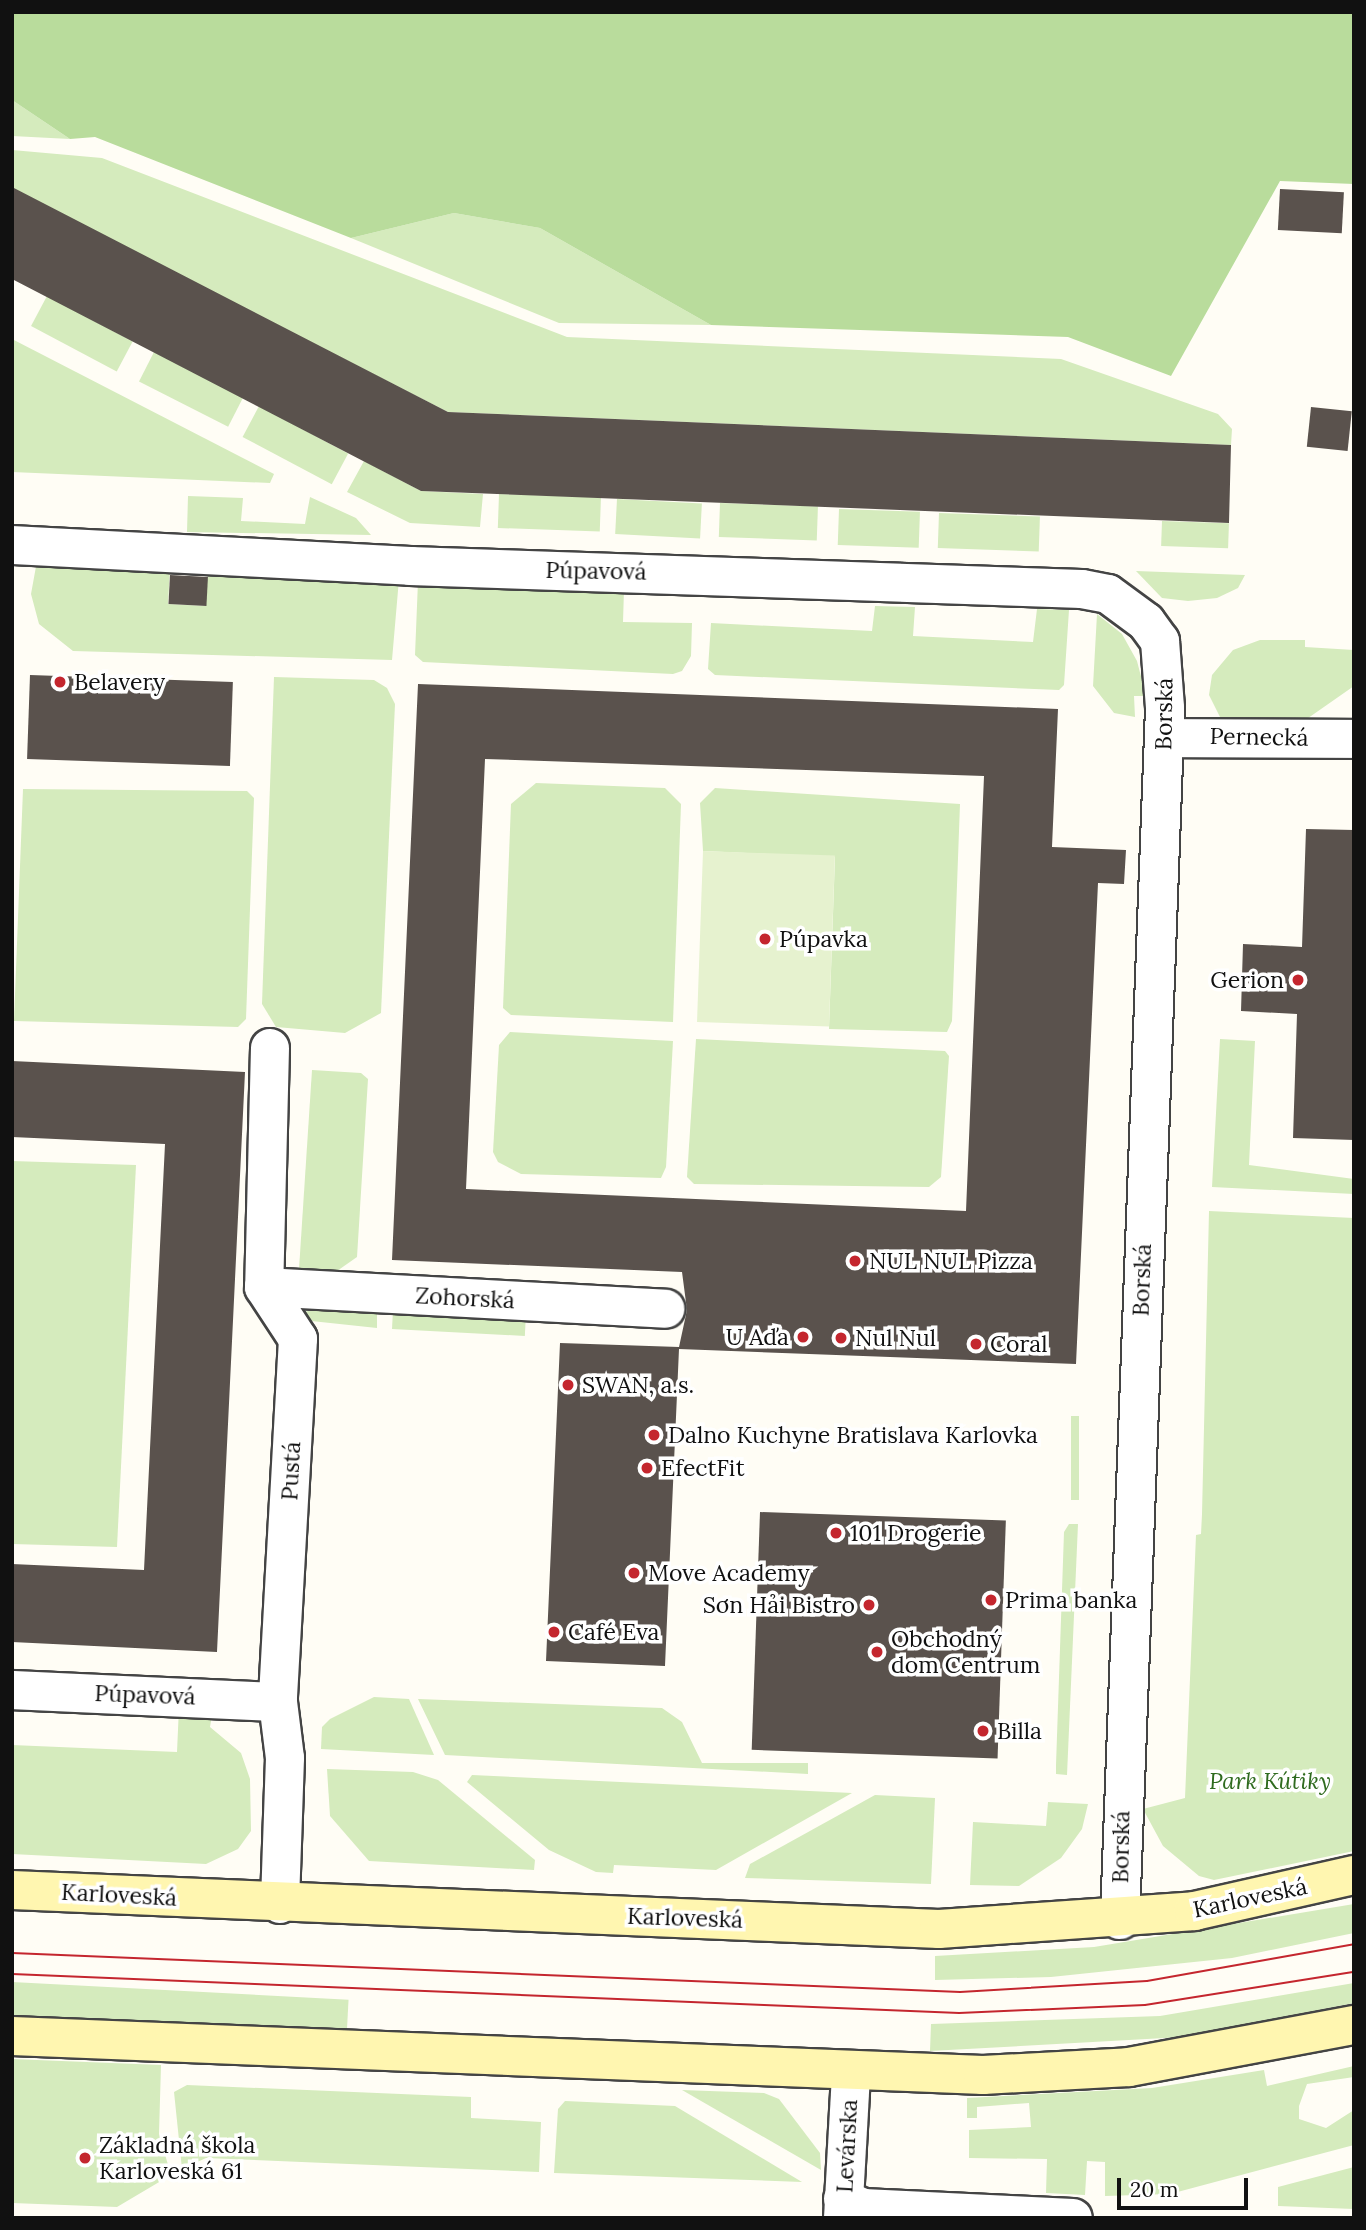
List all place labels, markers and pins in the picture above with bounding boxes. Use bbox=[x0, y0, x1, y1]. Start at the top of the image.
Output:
place label: Belavery bbox=[74, 668, 165, 696]
marker: Belavery bbox=[52, 674, 68, 690]
place label: Púpavka bbox=[779, 925, 868, 953]
marker: Púpavka bbox=[757, 931, 773, 947]
place label: Gerion bbox=[1210, 966, 1284, 994]
marker: Gerion bbox=[1290, 972, 1306, 988]
place label: NUL NUL Pizza bbox=[869, 1247, 1033, 1275]
marker: NUL NUL Pizza bbox=[847, 1253, 863, 1269]
place label: U Aďa bbox=[726, 1323, 789, 1351]
place label: Nul Nul bbox=[855, 1324, 936, 1352]
marker: U Aďa bbox=[795, 1329, 811, 1345]
marker: Nul Nul bbox=[833, 1330, 849, 1346]
place label: Coral bbox=[990, 1330, 1047, 1358]
marker: Coral bbox=[968, 1336, 984, 1352]
place label: SWAN, a.s. bbox=[582, 1371, 694, 1399]
marker: SWAN, a.s. bbox=[560, 1377, 576, 1393]
place label: Dalno Kuchyne Bratislava Karlovka bbox=[668, 1421, 1038, 1449]
marker: Dalno Kuchyne Bratislava Karlovka bbox=[646, 1427, 662, 1443]
place label: EfectFit bbox=[661, 1454, 745, 1482]
marker: EfectFit bbox=[639, 1460, 655, 1476]
place label: 101 Drogerie bbox=[850, 1519, 981, 1547]
marker: 101 Drogerie bbox=[828, 1525, 844, 1541]
place label: Move Academy bbox=[648, 1559, 810, 1587]
marker: Move Academy bbox=[626, 1565, 642, 1581]
place label: Prima banka bbox=[1005, 1586, 1137, 1614]
place label: Sơn Hải Bistro bbox=[703, 1591, 855, 1619]
marker: Prima banka bbox=[983, 1592, 999, 1608]
marker: Sơn Hải Bistro bbox=[861, 1597, 877, 1613]
place label: Café Eva bbox=[568, 1618, 659, 1646]
marker: Café Eva bbox=[546, 1624, 562, 1640]
place label: Obchodný dom Centrum bbox=[891, 1625, 1040, 1679]
marker: Obchodný dom Centrum bbox=[869, 1644, 885, 1660]
place label: Billa bbox=[997, 1717, 1042, 1745]
marker: Billa bbox=[975, 1723, 991, 1739]
place label: Základná škola Karloveská 61 bbox=[99, 2131, 255, 2185]
marker: Základná škola Karloveská 61 bbox=[77, 2150, 93, 2166]

